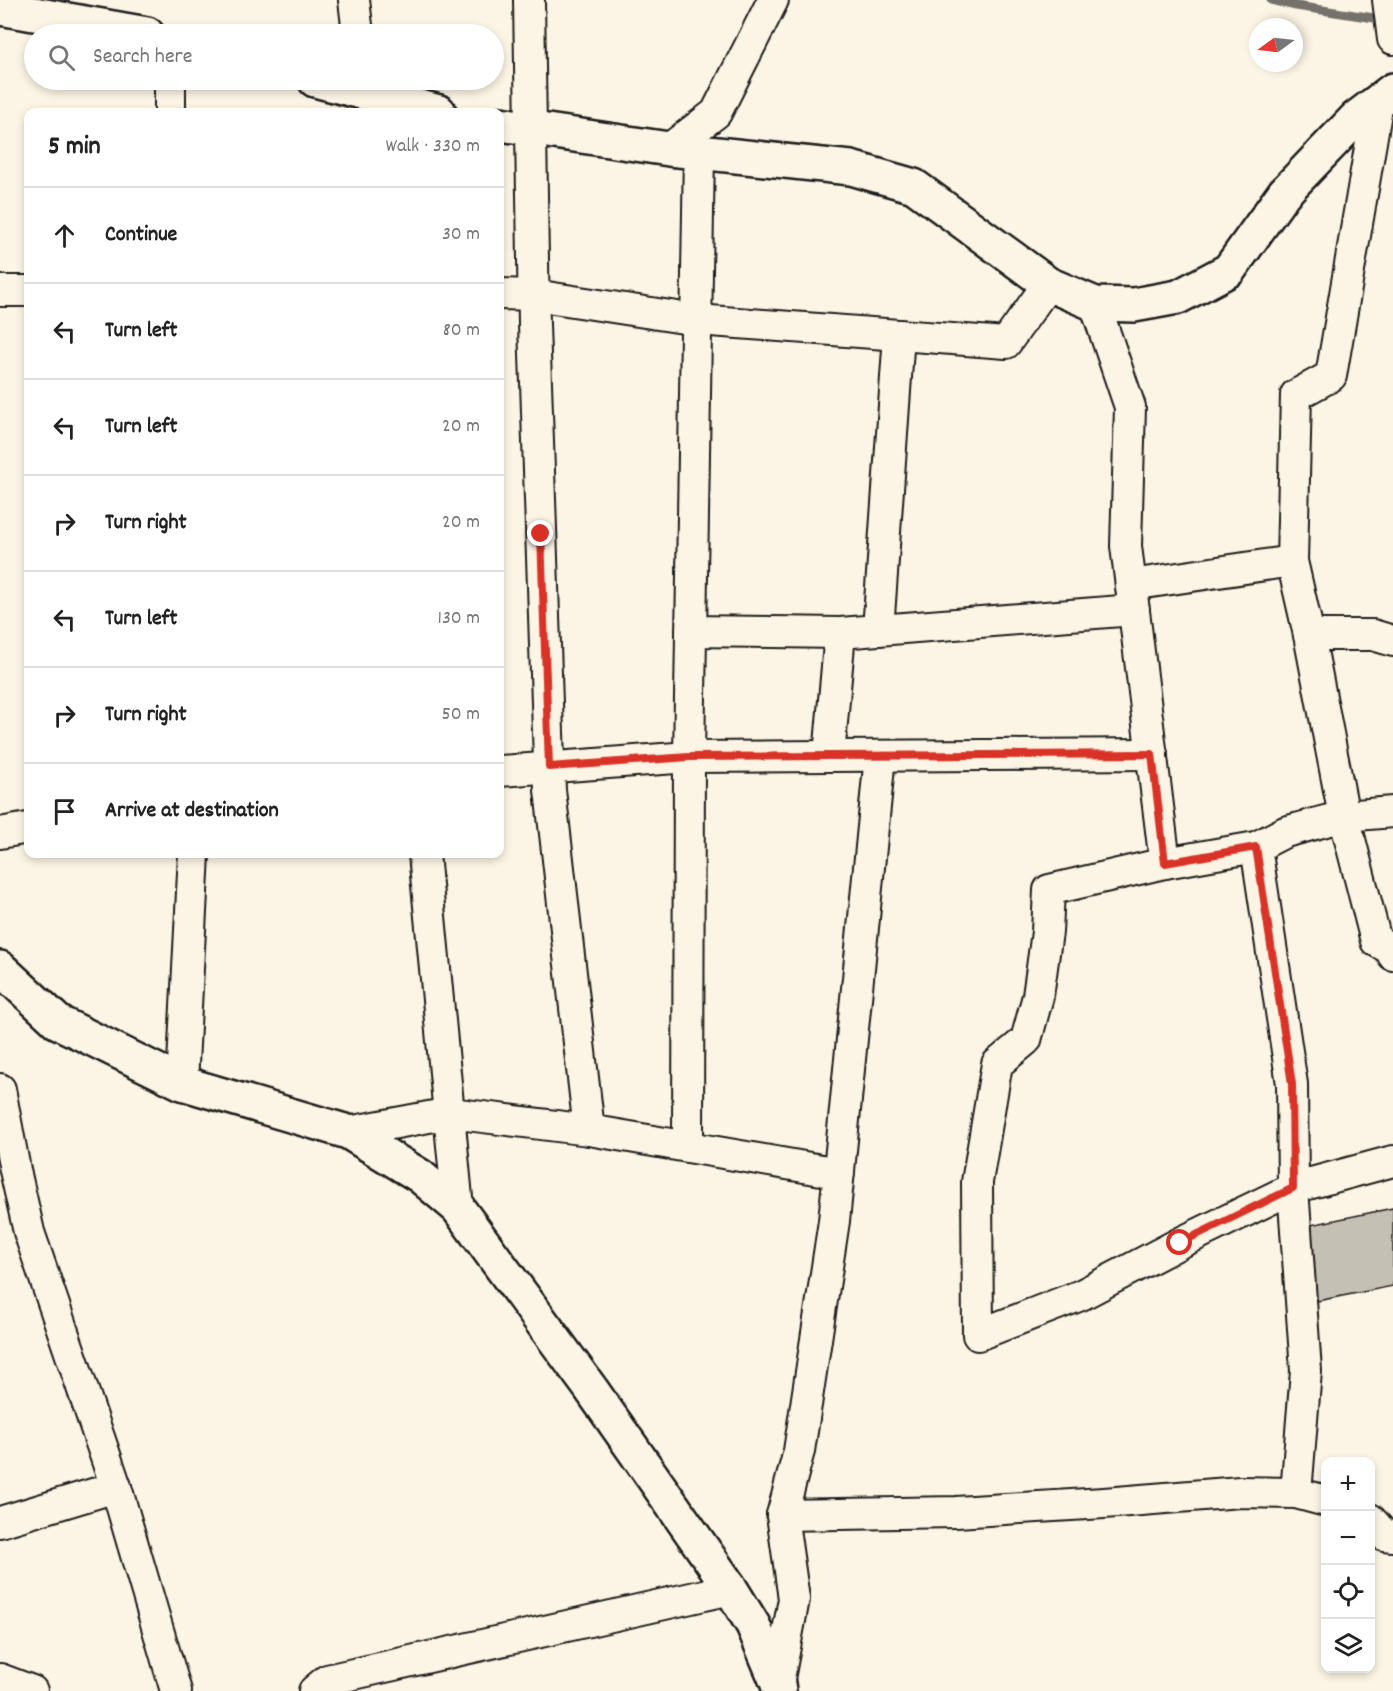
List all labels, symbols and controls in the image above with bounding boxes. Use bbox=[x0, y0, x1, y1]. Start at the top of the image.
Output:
north arrow bbox=[1249, 18, 1303, 72]
search box bbox=[24, 24, 504, 90]
icon: search bbox=[45, 41, 78, 74]
text: Search here bbox=[93, 42, 192, 73]
text: 5 min bbox=[48, 129, 101, 166]
text: Walk · 330 m bbox=[385, 133, 480, 161]
icon: ahead bbox=[48, 219, 81, 252]
text: Continue bbox=[105, 220, 177, 251]
text: 30 m bbox=[442, 221, 480, 249]
icon: left bbox=[48, 315, 81, 348]
text: Turn left bbox=[105, 316, 177, 347]
text: 80 m bbox=[443, 317, 480, 345]
icon: left bbox=[48, 411, 81, 444]
text: Turn left bbox=[105, 412, 177, 443]
text: 20 m bbox=[442, 413, 480, 441]
icon: right bbox=[48, 507, 81, 540]
text: Turn right bbox=[105, 508, 187, 539]
text: 20 m bbox=[442, 509, 480, 537]
route end bbox=[527, 520, 553, 546]
icon: left bbox=[48, 603, 81, 636]
text: Turn left bbox=[105, 604, 177, 635]
text: 130 m bbox=[438, 605, 480, 633]
icon: right bbox=[48, 699, 81, 732]
text: Turn right bbox=[105, 700, 187, 731]
text: 50 m bbox=[442, 701, 480, 729]
icon: arrive bbox=[48, 795, 81, 828]
text: Arrive at destination bbox=[105, 796, 279, 827]
route start bbox=[1166, 1229, 1192, 1255]
map controls bbox=[1321, 1457, 1375, 1673]
button: + bbox=[1321, 1457, 1375, 1511]
button: − bbox=[1321, 1511, 1375, 1565]
button: locate bbox=[1321, 1565, 1375, 1619]
button: layers bbox=[1321, 1619, 1375, 1673]

